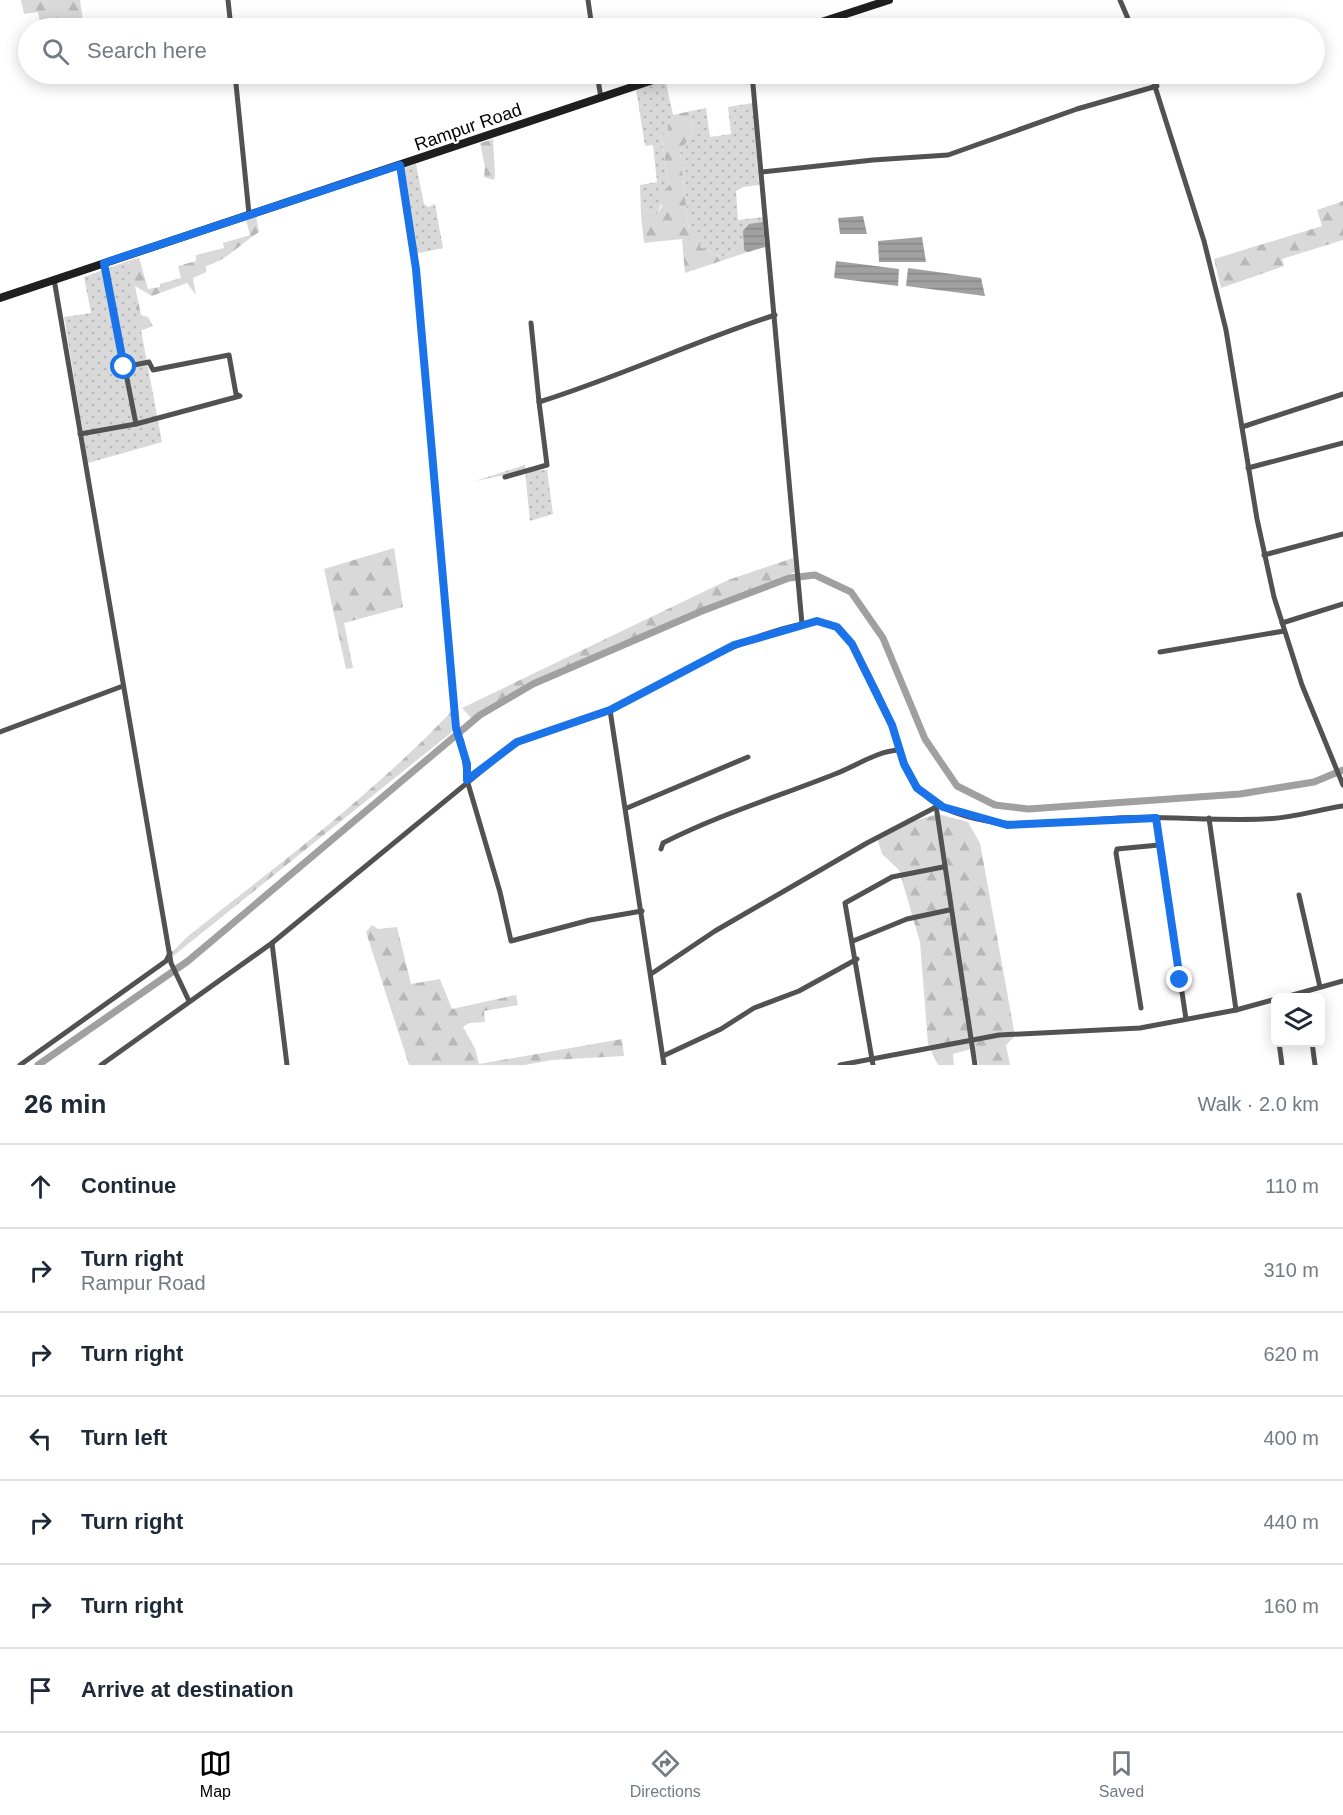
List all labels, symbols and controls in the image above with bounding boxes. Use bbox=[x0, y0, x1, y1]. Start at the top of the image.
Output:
search box bbox=[18, 18, 1325, 84]
icon: search bbox=[39, 35, 72, 68]
text: Search here bbox=[87, 38, 207, 63]
street label: Rampur Road bbox=[412, 99, 524, 155]
route start bbox=[110, 353, 136, 379]
route end bbox=[1166, 966, 1192, 992]
map controls bbox=[1271, 993, 1325, 1047]
button: layers bbox=[1271, 993, 1325, 1047]
text: 26 min bbox=[24, 1089, 106, 1119]
text: Walk · 2.0 km bbox=[1198, 1093, 1319, 1115]
icon: ahead bbox=[24, 1170, 57, 1203]
text: Continue bbox=[81, 1173, 176, 1198]
text: 110 m bbox=[1265, 1175, 1319, 1197]
text: Turn right bbox=[81, 1246, 183, 1271]
icon: right bbox=[24, 1254, 57, 1287]
text: 310 m bbox=[1263, 1259, 1319, 1281]
text: Rampur Road bbox=[81, 1272, 206, 1294]
icon: right bbox=[24, 1338, 57, 1371]
text: Turn right bbox=[81, 1341, 183, 1366]
text: 620 m bbox=[1263, 1343, 1319, 1365]
icon: left bbox=[24, 1422, 57, 1455]
text: Turn left bbox=[81, 1425, 167, 1450]
text: 400 m bbox=[1263, 1427, 1319, 1449]
icon: right bbox=[24, 1506, 57, 1539]
text: Turn right bbox=[81, 1509, 183, 1534]
text: 440 m bbox=[1263, 1511, 1319, 1533]
icon: right bbox=[24, 1590, 57, 1623]
text: Turn right bbox=[81, 1593, 183, 1618]
text: 160 m bbox=[1263, 1595, 1319, 1617]
icon: arrive bbox=[24, 1674, 57, 1707]
text: Arrive at destination bbox=[81, 1677, 294, 1702]
tab: Map bbox=[199, 1747, 232, 1801]
tab: Directions bbox=[630, 1747, 701, 1801]
tab: Saved bbox=[1099, 1747, 1144, 1801]

